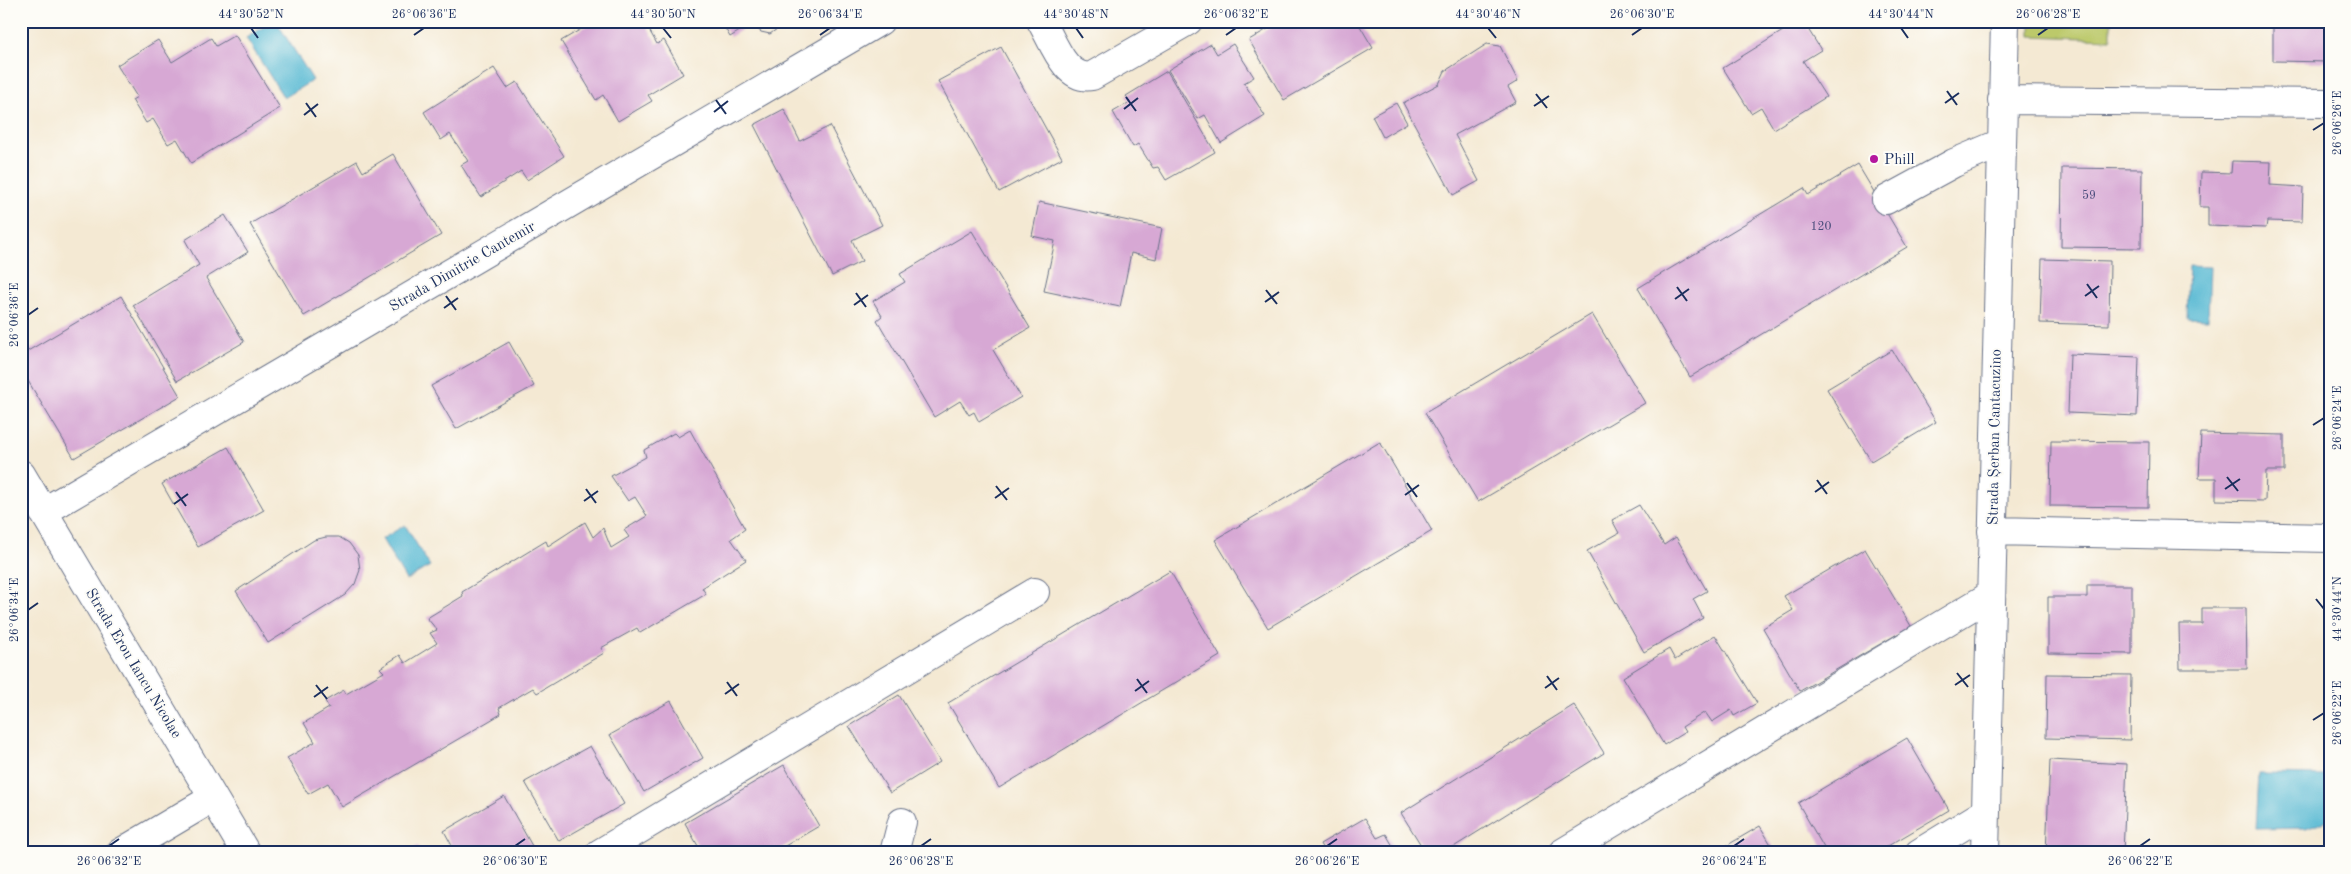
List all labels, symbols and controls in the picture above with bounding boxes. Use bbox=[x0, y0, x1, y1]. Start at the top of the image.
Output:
text: 44°30'52"N bbox=[218, 8, 284, 21]
text: 44°30'50"N bbox=[630, 8, 696, 21]
text: 26°06'36"E bbox=[392, 9, 456, 21]
text: 26°06'34"E bbox=[798, 9, 862, 21]
text: 44°30'48"N bbox=[1043, 9, 1109, 21]
text: 26°06'32"E bbox=[1204, 9, 1268, 21]
text: 44°30'46"N bbox=[1455, 9, 1521, 21]
text: 26°06'30"E bbox=[1610, 9, 1674, 21]
text: 44°30'44"N bbox=[1868, 9, 1934, 21]
text: 26°06'28"E bbox=[2016, 9, 2080, 21]
text: 26°06'26"E bbox=[2332, 91, 2344, 155]
marker: Phill bbox=[1868, 153, 1880, 165]
place label: Phill bbox=[1884, 153, 1915, 168]
house number: 59 bbox=[2082, 189, 2096, 202]
street label: Strada Dimitrie Cantemir bbox=[387, 219, 538, 315]
house number: 120 bbox=[1811, 221, 1831, 233]
text: 26°06'36"E bbox=[9, 283, 21, 347]
street label: Strada Șerban Cantacuzino bbox=[1986, 349, 2005, 525]
text: 26°06'24"E bbox=[2332, 386, 2344, 450]
text: 44°30'44"N bbox=[2332, 576, 2344, 642]
text: 26°06'34"E bbox=[9, 578, 21, 642]
street label: Strada Erou Iancu Nicolae bbox=[82, 586, 183, 741]
text: 26°06'22"E bbox=[2332, 681, 2344, 745]
text: 26°06'32"E bbox=[77, 856, 141, 868]
text: 26°06'30"E bbox=[483, 856, 547, 868]
text: 26°06'28"E bbox=[889, 856, 953, 868]
text: 26°06'26"E bbox=[1295, 856, 1359, 868]
text: 26°06'24"E bbox=[1702, 856, 1766, 868]
text: 26°06'22"E bbox=[2108, 856, 2172, 868]

